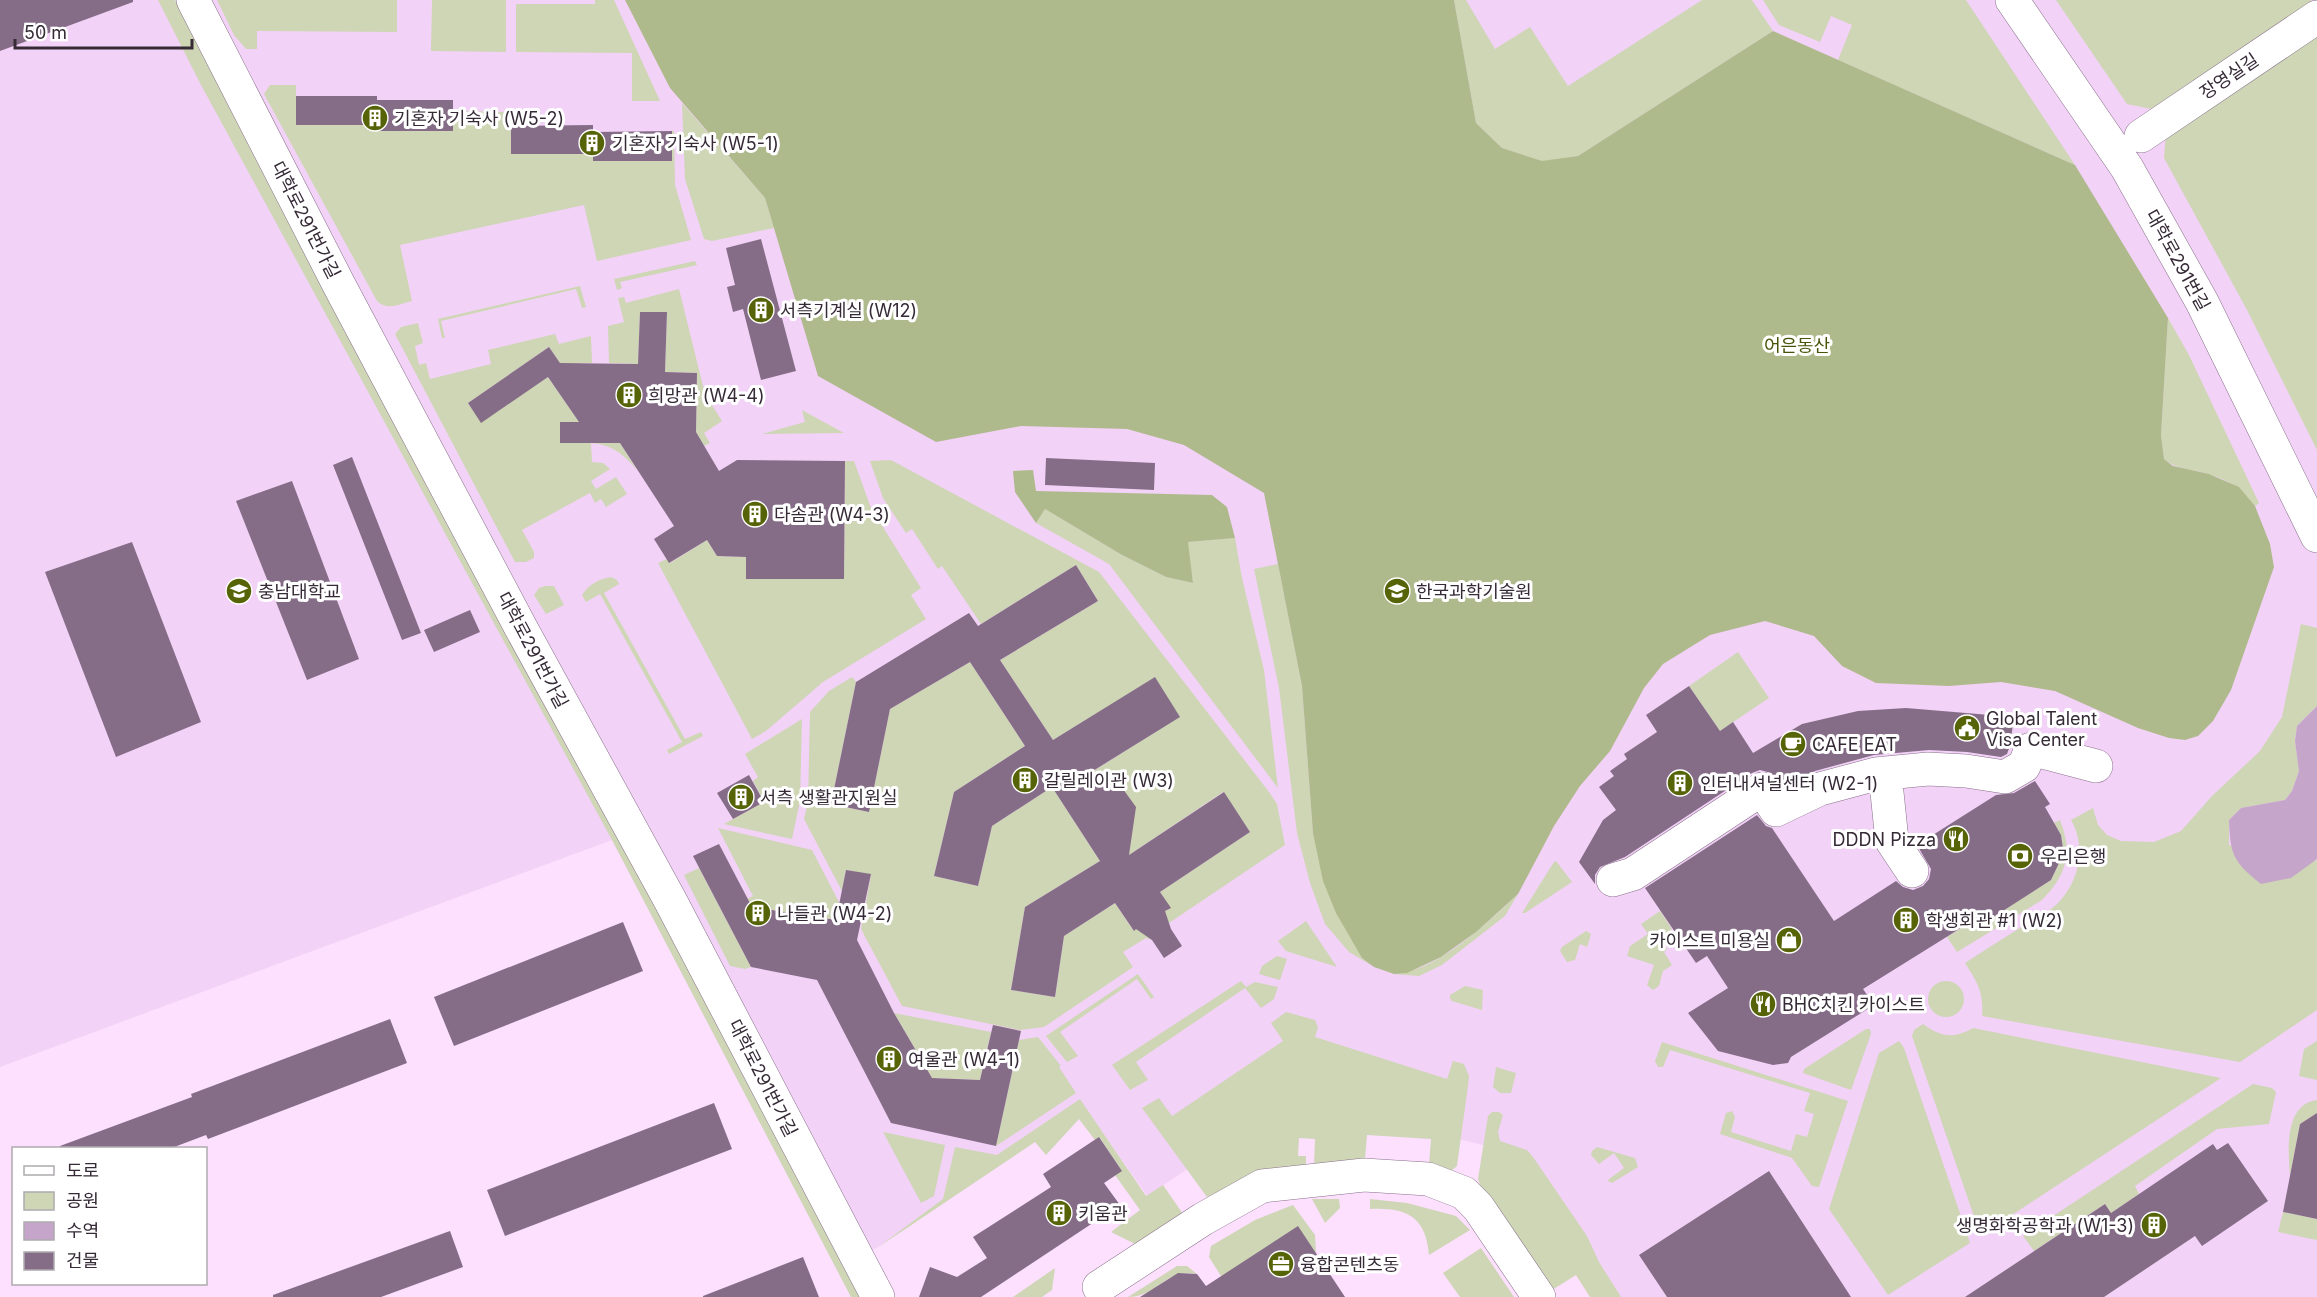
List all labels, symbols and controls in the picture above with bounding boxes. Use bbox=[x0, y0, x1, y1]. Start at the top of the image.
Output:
scale bar bbox=[15, 12, 192, 50]
text: 50 m bbox=[24, 22, 67, 43]
street label: 장영실길 bbox=[2196, 49, 2262, 103]
building icon: 기혼자 기숙사 (W5-2) bbox=[360, 103, 390, 133]
place label: 기혼자 기숙사 (W5-2) bbox=[394, 108, 564, 129]
building icon: 기혼자 기숙사 (W5-1) bbox=[577, 128, 607, 158]
place label: 기혼자 기숙사 (W5-1) bbox=[612, 133, 779, 154]
street label: 대학로291번가길 bbox=[267, 158, 345, 282]
street label: 대학로291번길 bbox=[2142, 206, 2214, 314]
building icon: 서측기계실 (W12) bbox=[746, 295, 776, 325]
place label: 서측기계실 (W12) bbox=[780, 300, 917, 321]
park label: 어은동산 bbox=[1764, 335, 1830, 356]
building icon: 희망관 (W4-4) bbox=[614, 380, 644, 410]
place label: 희망관 (W4-4) bbox=[648, 385, 765, 406]
building icon: 다솜관 (W4-3) bbox=[740, 499, 770, 529]
place label: 다솜관 (W4-3) bbox=[774, 504, 890, 525]
school or university icon: 충남대학교 bbox=[224, 576, 254, 606]
school or university icon: 한국과학기술원 bbox=[1382, 576, 1412, 606]
place label: 충남대학교 bbox=[258, 581, 341, 602]
place label: 한국과학기술원 bbox=[1416, 581, 1532, 602]
street label: 대학로291번가길 bbox=[493, 588, 573, 712]
place label: Global Talent Visa Center bbox=[1986, 708, 2097, 750]
public building icon: Global Talent Visa Center bbox=[1952, 713, 1982, 743]
cafe icon: CAFE EAT bbox=[1778, 729, 1808, 759]
place label: CAFE EAT bbox=[1812, 734, 1897, 755]
building icon: 갈릴레이관 (W3) bbox=[1010, 765, 1040, 795]
building icon: 인터내셔널센터 (W2-1) bbox=[1665, 768, 1695, 798]
place label: 갈릴레이관 (W3) bbox=[1044, 770, 1174, 791]
place label: 인터내셔널센터 (W2-1) bbox=[1700, 773, 1878, 794]
building icon: 서측 생활관지원실 bbox=[726, 782, 756, 812]
place label: 서측 생활관지원실 bbox=[760, 787, 898, 808]
restaurant icon: DDDN Pizza bbox=[1941, 824, 1971, 854]
place label: DDDN Pizza bbox=[1833, 829, 1936, 850]
bank icon: 우리은행 bbox=[2005, 841, 2035, 871]
place label: 우리은행 bbox=[2040, 846, 2106, 867]
building icon: 나들관 (W4-2) bbox=[743, 898, 773, 928]
place label: 나들관 (W4-2) bbox=[777, 903, 892, 924]
building icon: 학생회관 #1 (W2) bbox=[1891, 905, 1921, 935]
place label: 학생회관 #1 (W2) bbox=[1926, 910, 2063, 931]
shop icon: 카이스트 미용실 bbox=[1774, 925, 1804, 955]
place label: 카이스트 미용실 bbox=[1649, 930, 1770, 951]
restaurant icon: BHC치킨 카이스트 bbox=[1748, 989, 1778, 1019]
place label: BHC치킨 카이스트 bbox=[1782, 994, 1925, 1015]
street label: 대학로291번가길 bbox=[724, 1016, 802, 1140]
building icon: 여울관 (W4-1) bbox=[874, 1044, 904, 1074]
place label: 여울관 (W4-1) bbox=[908, 1049, 1020, 1070]
legend bbox=[12, 1147, 207, 1285]
text: 도로 bbox=[66, 1160, 99, 1181]
text: 공원 bbox=[66, 1190, 99, 1211]
building icon: 키움관 bbox=[1044, 1198, 1074, 1228]
place label: 키움관 bbox=[1078, 1203, 1128, 1224]
building icon: 생명화학공학과 (W1-3) bbox=[2139, 1210, 2169, 1240]
place label: 생명화학공학과 (W1-3) bbox=[1956, 1215, 2134, 1236]
text: 수역 bbox=[66, 1220, 99, 1241]
office icon: 융합콘텐츠동 bbox=[1266, 1249, 1296, 1279]
text: 건물 bbox=[66, 1250, 99, 1271]
place label: 융합콘텐츠동 bbox=[1300, 1254, 1399, 1275]

